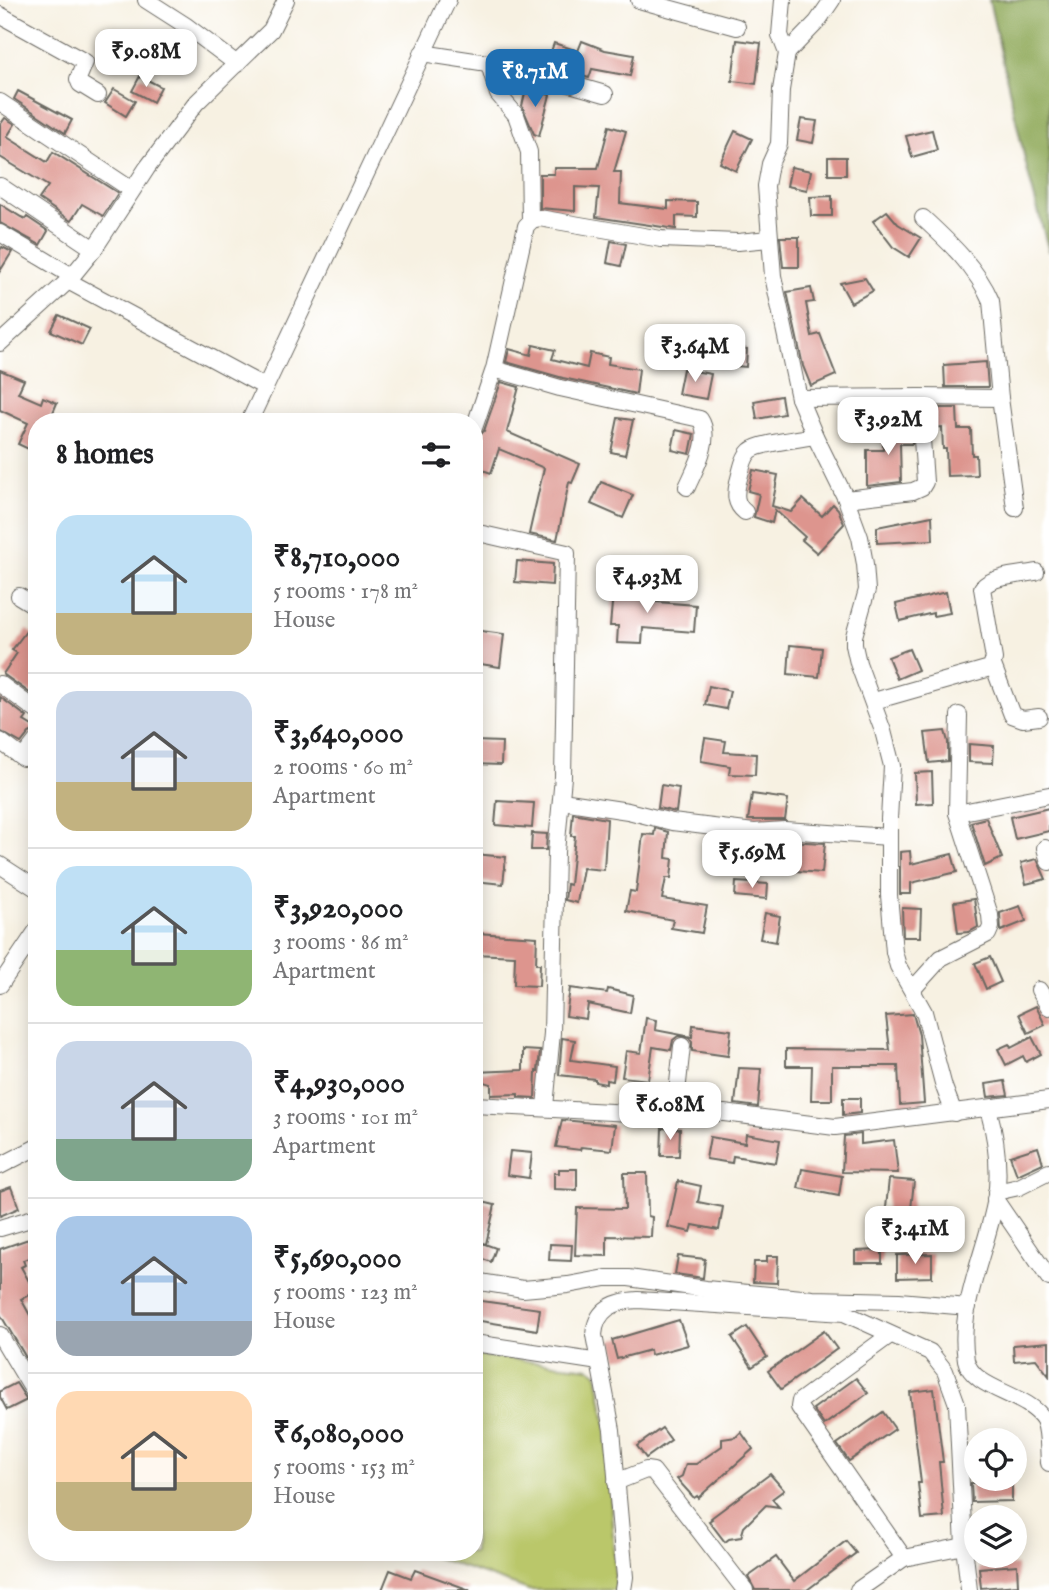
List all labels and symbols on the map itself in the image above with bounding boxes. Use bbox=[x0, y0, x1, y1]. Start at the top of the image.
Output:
pin: ₹9.08M bbox=[89, 29, 203, 89]
pin: ₹8.71M bbox=[478, 50, 592, 109]
pin: ₹3.64M bbox=[638, 324, 752, 384]
pin: ₹3.92M bbox=[831, 398, 945, 457]
pin: ₹4.93M bbox=[590, 556, 704, 615]
pin: ₹5.69M bbox=[695, 830, 809, 890]
pin: ₹6.08M bbox=[613, 1082, 727, 1142]
pin: ₹3.41M bbox=[858, 1206, 972, 1266]

